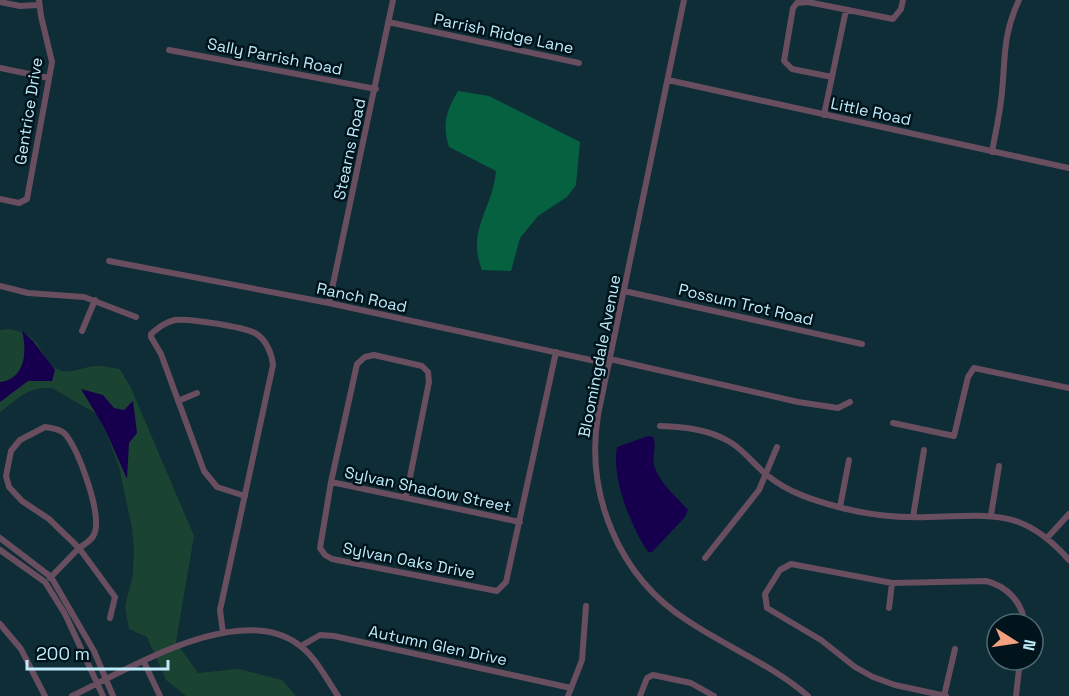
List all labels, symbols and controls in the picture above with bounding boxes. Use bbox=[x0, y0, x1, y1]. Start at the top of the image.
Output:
street label: Parrish Ridge Lane bbox=[432, 8, 576, 59]
street label: Sally Parrish Road bbox=[206, 33, 344, 80]
street label: Gentrice Drive bbox=[10, 56, 47, 166]
street label: Little Road bbox=[829, 93, 913, 130]
street label: Stearns Road bbox=[328, 96, 370, 202]
street label: Bloomingdale Avenue bbox=[573, 273, 626, 439]
street label: Ranch Road bbox=[315, 278, 409, 317]
street label: Possum Trot Road bbox=[676, 279, 815, 330]
street label: Sylvan Shadow Street bbox=[343, 462, 513, 517]
street label: Sylvan Oaks Drive bbox=[341, 537, 477, 584]
north arrow bbox=[985, 612, 1045, 672]
street label: Autumn Glen Drive bbox=[367, 621, 509, 670]
scale bar bbox=[27, 633, 168, 671]
text: N bbox=[1018, 638, 1041, 652]
text: 200 m bbox=[36, 642, 90, 665]

